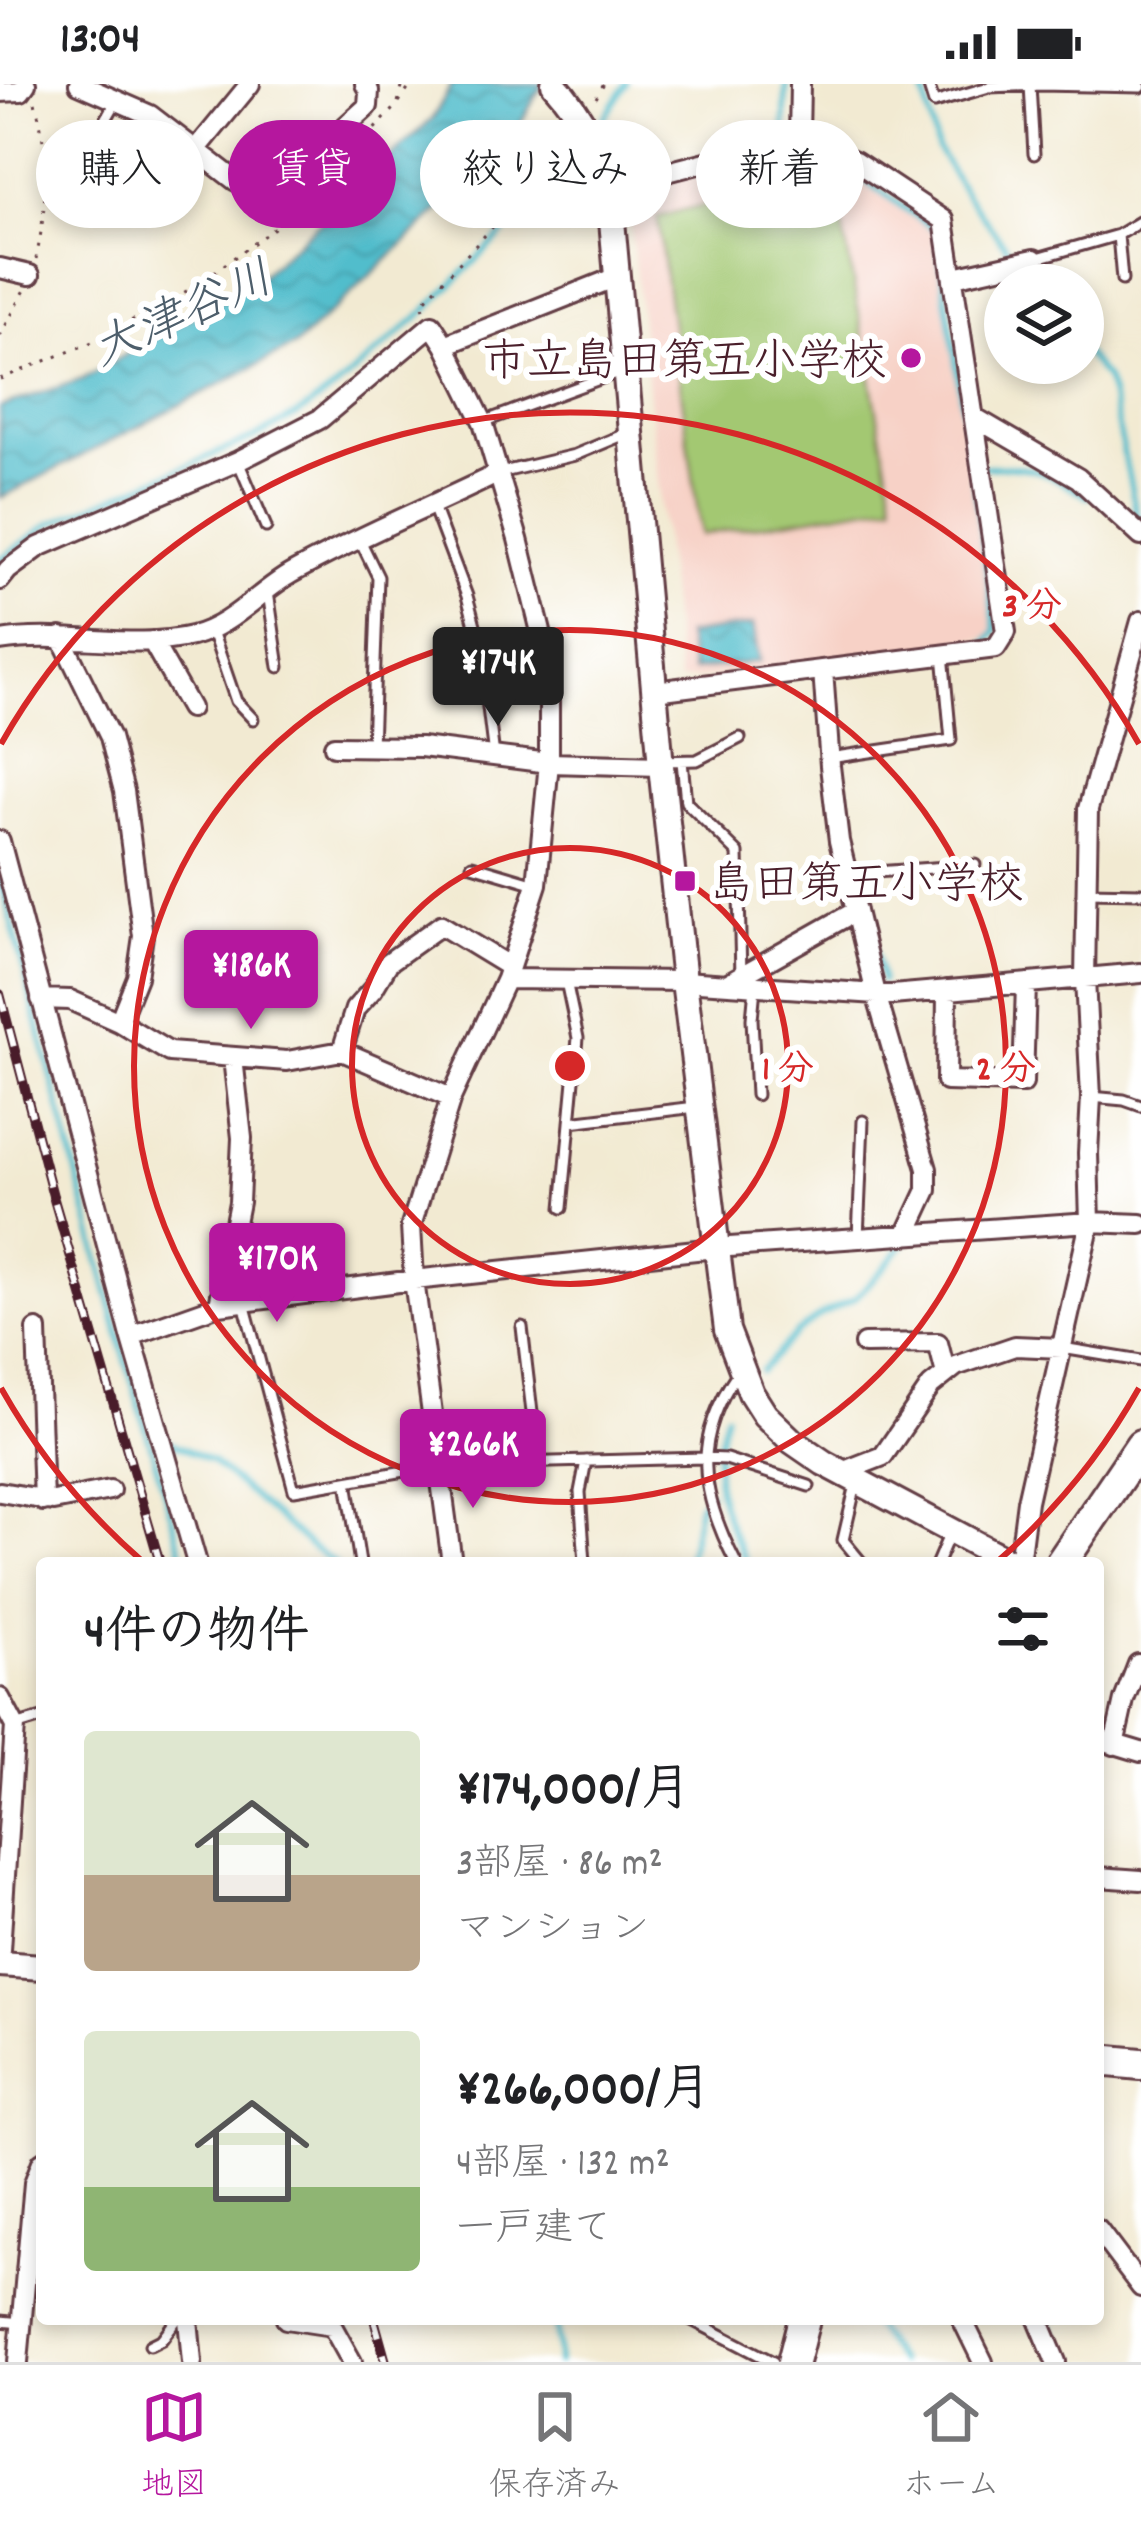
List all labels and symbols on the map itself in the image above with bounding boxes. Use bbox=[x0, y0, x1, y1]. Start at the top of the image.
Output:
water label: 大津谷川 bbox=[82, 247, 286, 388]
place label: 市立島田第五小学校 bbox=[482, 333, 887, 397]
marker: 市立島田第五小学校 bbox=[898, 345, 924, 371]
text: 3 分 bbox=[1002, 583, 1062, 635]
pin: ¥174K bbox=[414, 627, 582, 729]
place label: 島田第五小学校 bbox=[709, 856, 1024, 920]
marker: 島田第五小学校 bbox=[672, 868, 698, 894]
pin: ¥186K bbox=[167, 930, 335, 1032]
centre of rings bbox=[549, 1045, 591, 1087]
text: 1 分 bbox=[762, 1046, 814, 1098]
text: 2 分 bbox=[976, 1046, 1036, 1098]
pin: ¥170K bbox=[193, 1223, 361, 1325]
pin: ¥266K bbox=[389, 1409, 557, 1511]

